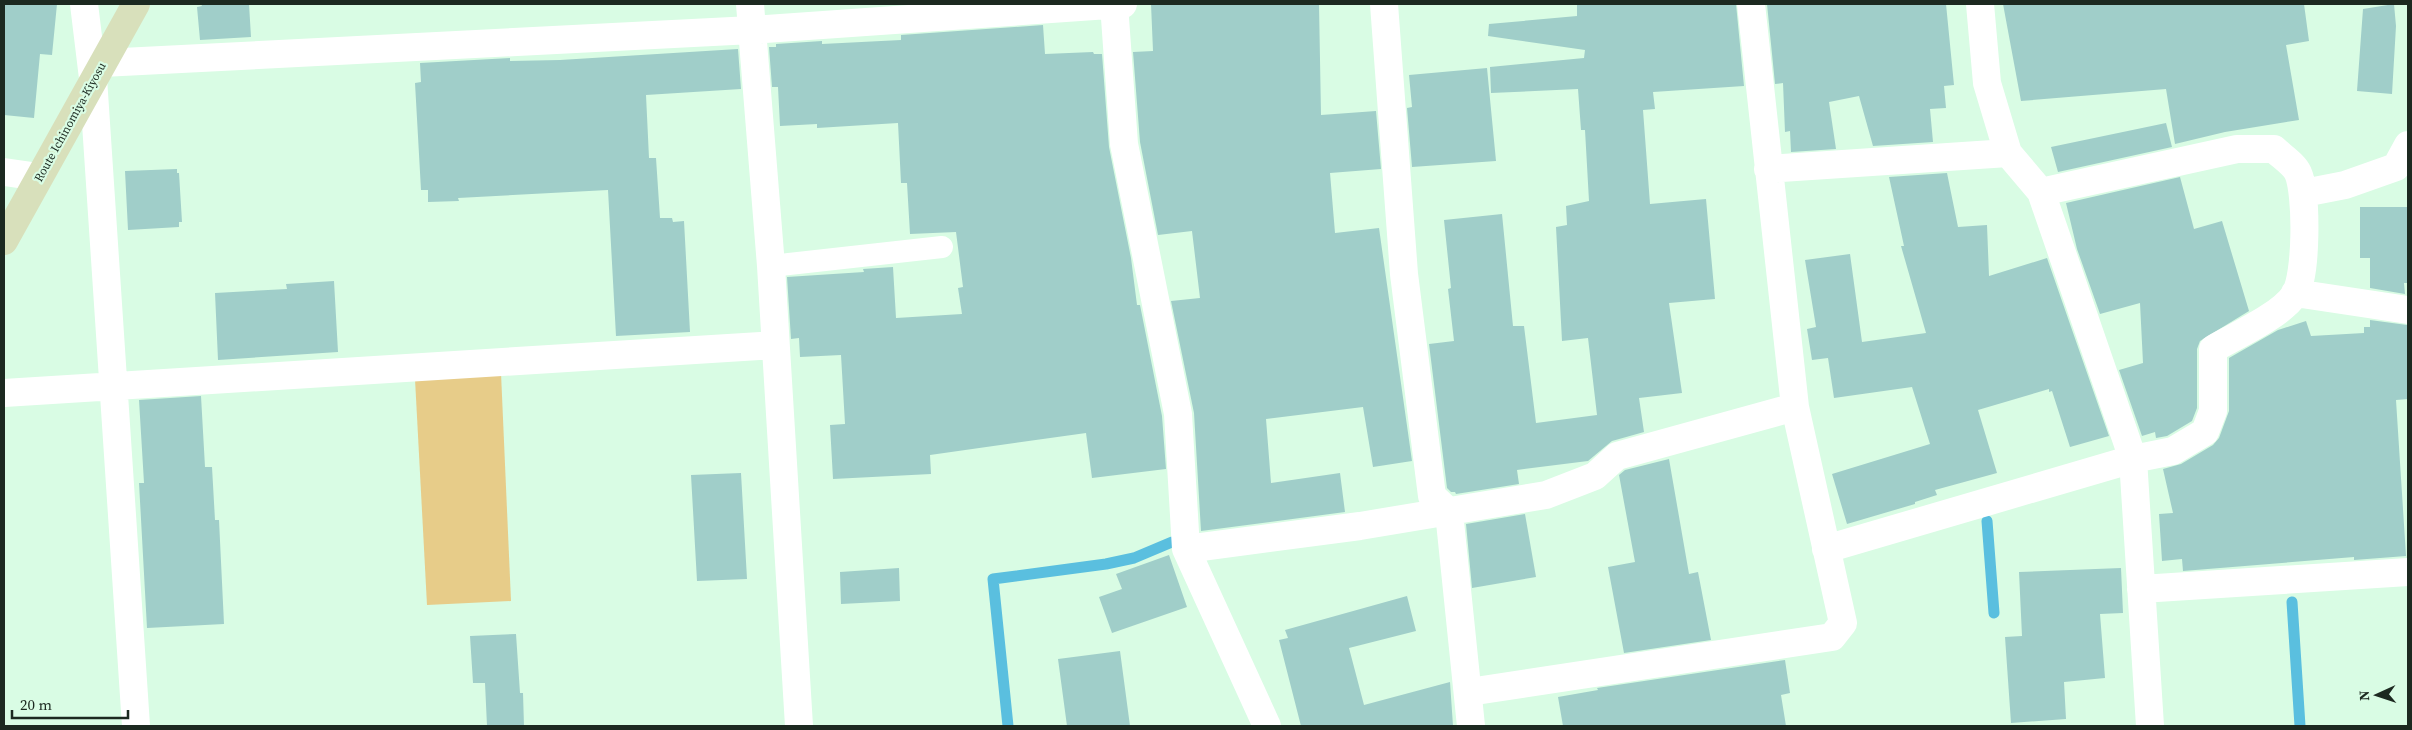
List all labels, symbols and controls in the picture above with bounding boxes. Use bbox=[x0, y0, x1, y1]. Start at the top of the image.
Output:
street label: Route Ichinomiya-Kiyosu bbox=[30, 59, 110, 185]
north arrow bbox=[2352, 670, 2402, 720]
scale bar bbox=[12, 688, 129, 720]
text: N bbox=[2354, 690, 2374, 701]
text: 20 m bbox=[20, 694, 52, 715]

